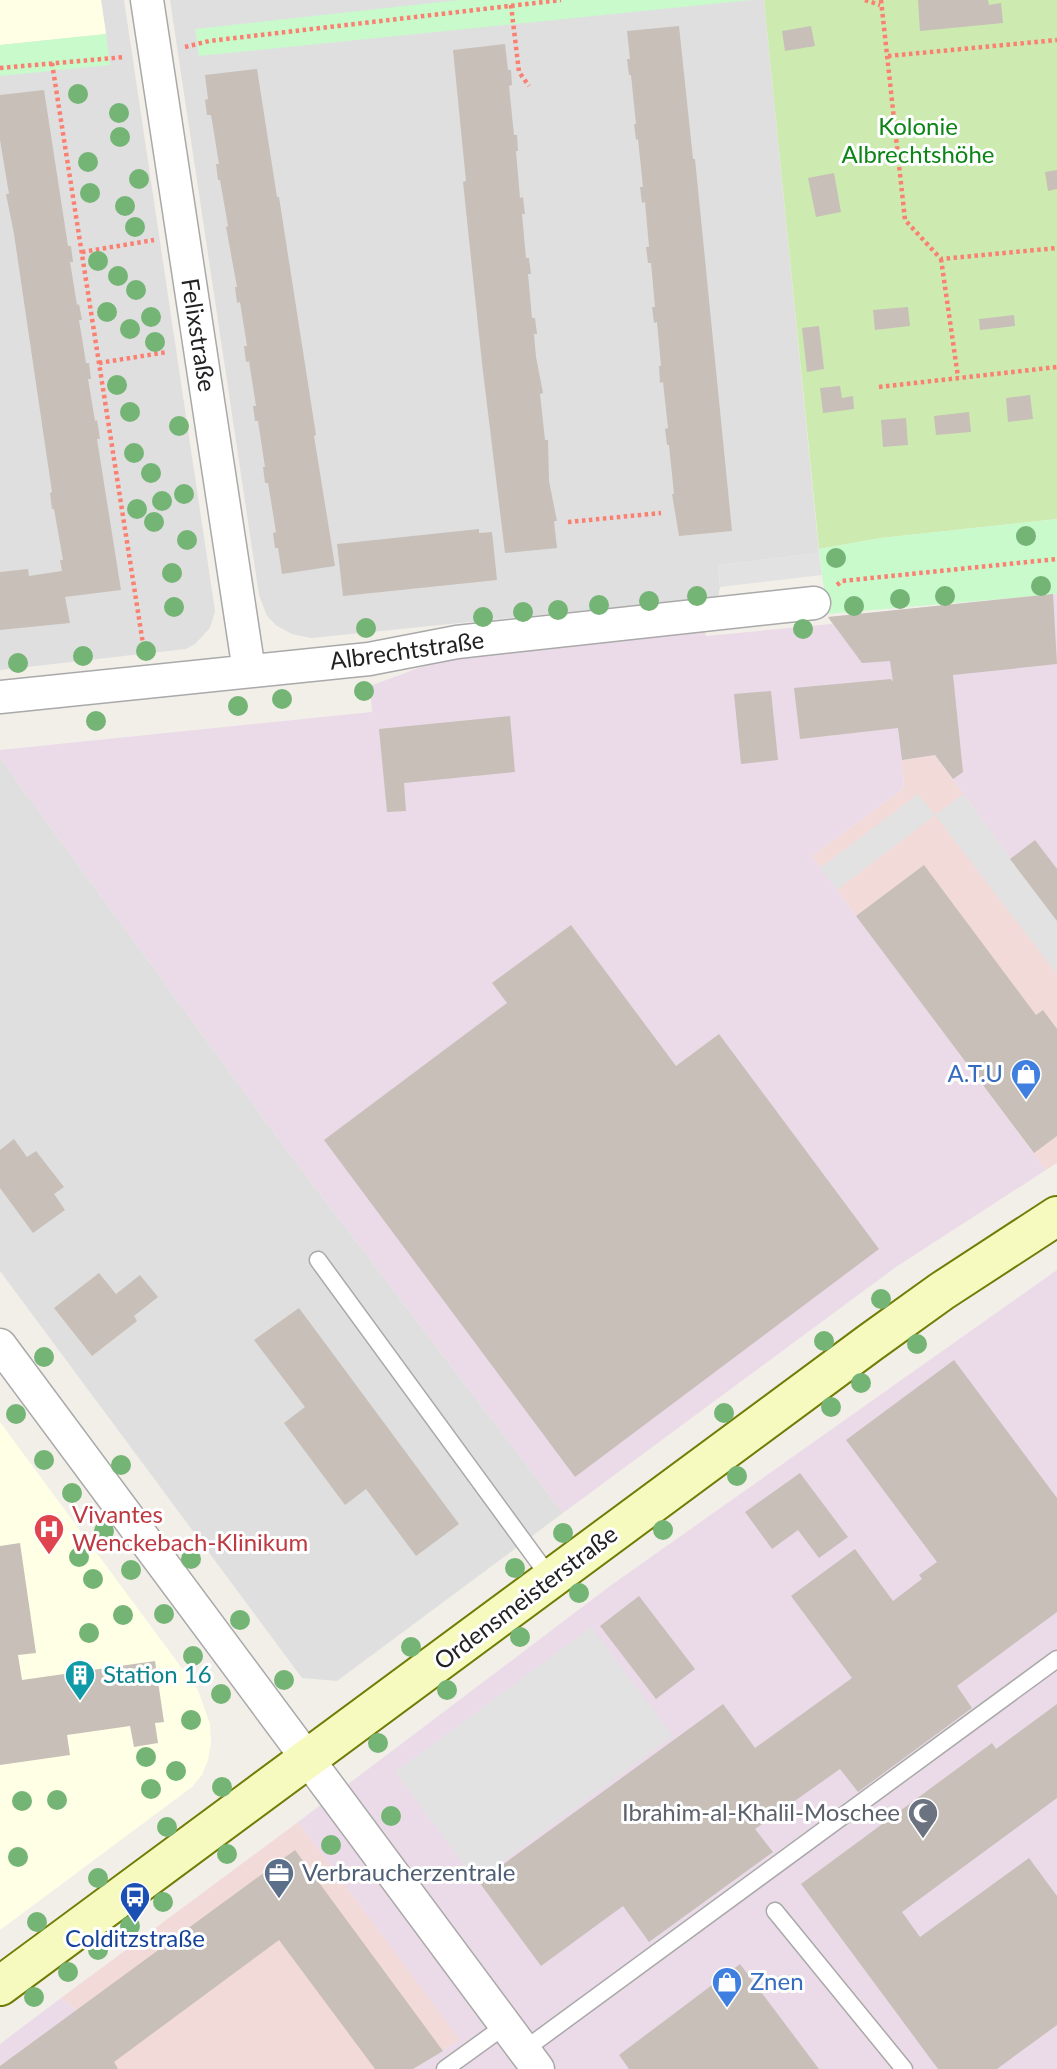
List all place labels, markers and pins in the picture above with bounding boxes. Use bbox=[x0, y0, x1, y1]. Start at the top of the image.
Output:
shop icon: A.T.U bbox=[1009, 1057, 1043, 1101]
place label: A.T.U bbox=[947, 1058, 1003, 1087]
place label: Vivantes Wenckebach-Klinikum bbox=[72, 1499, 308, 1556]
hospital icon: Vivantes Wenckebach-Klinikum bbox=[32, 1512, 66, 1556]
building icon: Station 16 bbox=[63, 1658, 97, 1702]
place label: Station 16 bbox=[103, 1659, 212, 1688]
mosque icon: Ibrahim-al-Khalil-Moschee bbox=[906, 1796, 940, 1840]
place label: Ibrahim-al-Khalil-Moschee bbox=[622, 1797, 900, 1826]
office icon: Verbraucherzentrale bbox=[262, 1856, 296, 1900]
place label: Verbraucherzentrale bbox=[302, 1857, 515, 1886]
bus stop icon: Colditzstraße bbox=[118, 1880, 152, 1924]
place label: Colditzstraße bbox=[65, 1923, 205, 1952]
shop icon: Znen bbox=[710, 1965, 744, 2009]
place label: Znen bbox=[750, 1966, 804, 1995]

